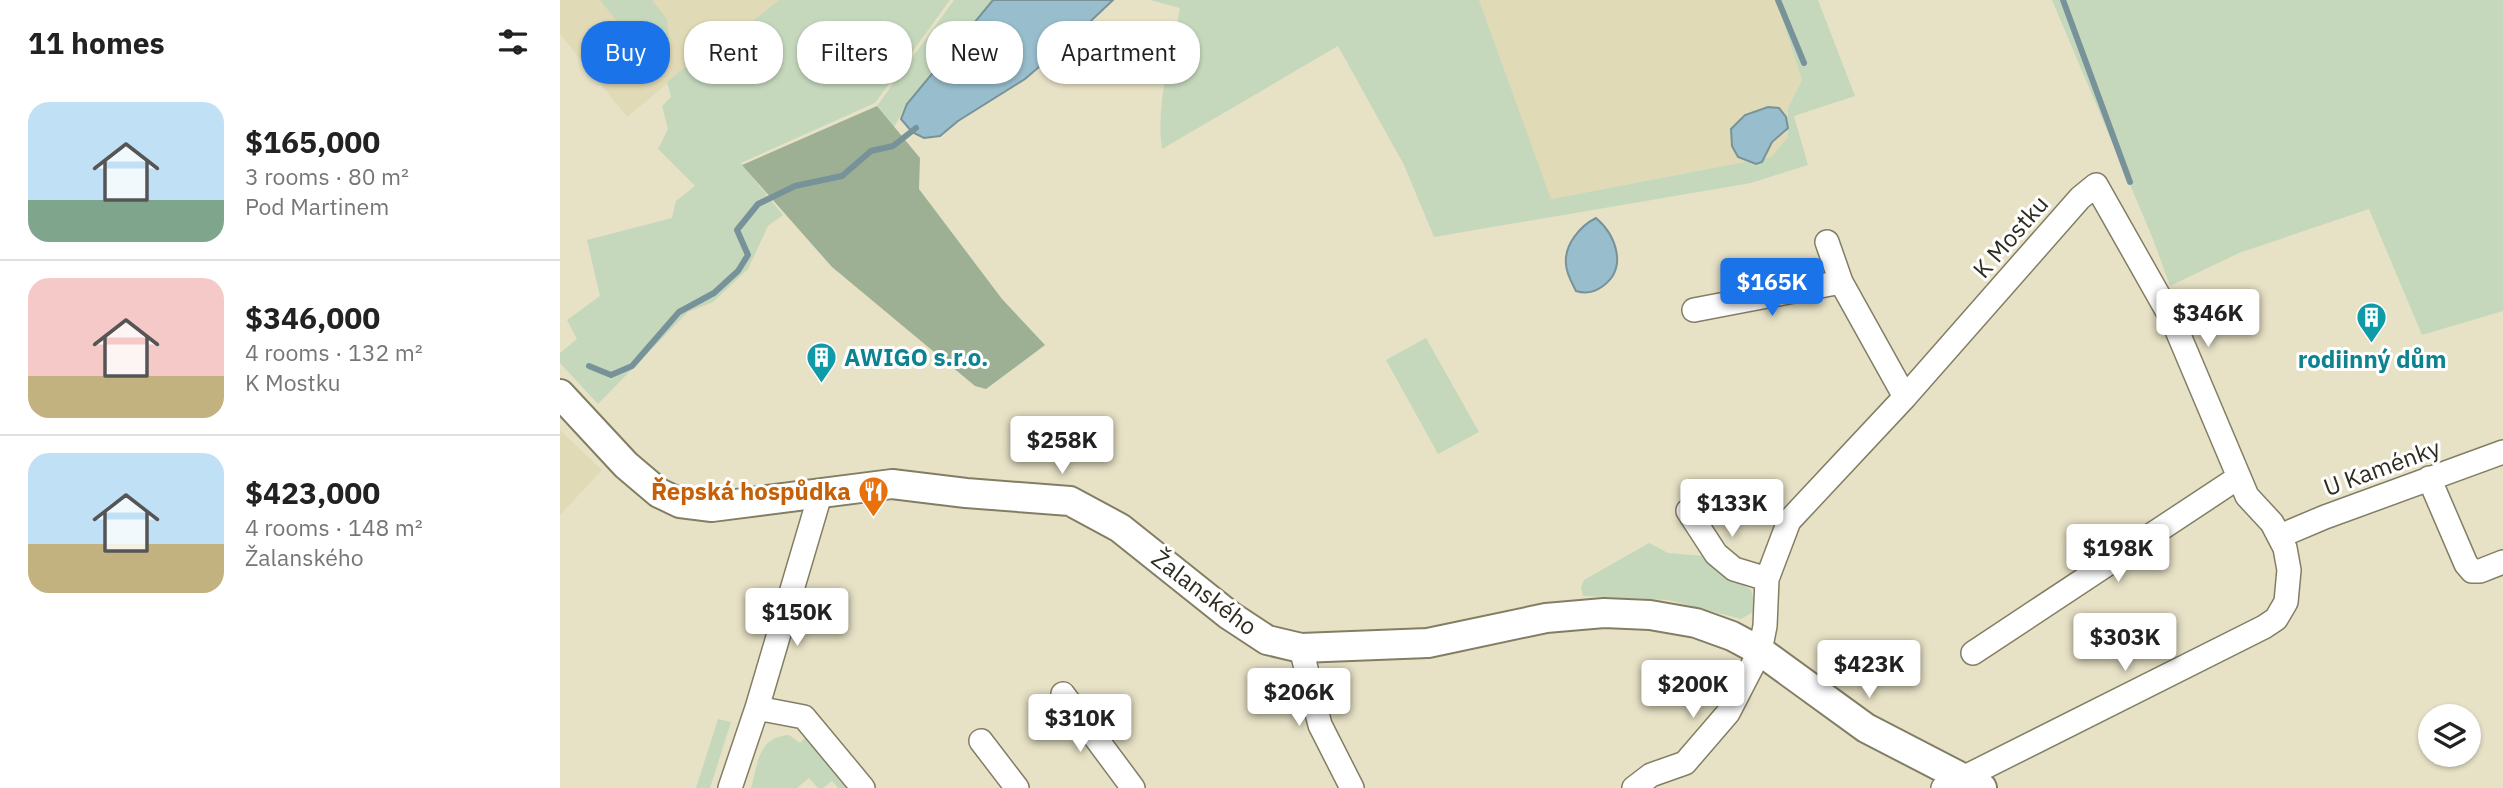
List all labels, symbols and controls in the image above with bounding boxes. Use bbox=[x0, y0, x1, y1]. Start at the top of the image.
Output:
chip: Buy bbox=[581, 21, 670, 84]
chip: Rent bbox=[684, 21, 783, 84]
chip: Filters bbox=[797, 21, 912, 84]
chip: New bbox=[926, 21, 1023, 84]
chip: Apartment bbox=[1037, 21, 1200, 84]
text: 11 homes bbox=[28, 23, 165, 62]
icon: filters bbox=[494, 23, 532, 61]
text: $165,000 bbox=[245, 122, 380, 161]
icon: home bbox=[84, 130, 168, 214]
text: 3 rooms · 80 m² bbox=[245, 161, 409, 191]
street label: K Mostku bbox=[1965, 188, 2055, 284]
text: Pod Martinem bbox=[245, 191, 389, 221]
pin: $165K bbox=[1723, 258, 1821, 318]
text: $165K bbox=[1736, 266, 1808, 296]
pin: $346K bbox=[2159, 290, 2257, 349]
text: $346K bbox=[2172, 297, 2244, 327]
text: $346,000 bbox=[245, 298, 380, 337]
building icon: rodiinný dům bbox=[2355, 301, 2389, 345]
icon: home bbox=[84, 306, 168, 390]
text: 4 rooms · 132 m² bbox=[245, 337, 423, 367]
building icon: AWIGO s.r.o. bbox=[804, 341, 838, 385]
place label: AWIGO s.r.o. bbox=[844, 341, 988, 373]
place label: rodiinný dům bbox=[2298, 343, 2446, 375]
text: K Mostku bbox=[245, 367, 341, 397]
pin: $258K bbox=[1013, 416, 1111, 476]
text: $258K bbox=[1026, 424, 1098, 454]
street label: U Kaménky bbox=[2319, 431, 2444, 503]
text: $423,000 bbox=[245, 473, 380, 512]
place label: Řepská hospůdka bbox=[651, 475, 851, 507]
restaurant icon: Řepská hospůdka bbox=[857, 475, 891, 519]
pin: $133K bbox=[1683, 480, 1781, 539]
icon: home bbox=[84, 481, 168, 565]
text: $133K bbox=[1696, 487, 1768, 517]
text: 4 rooms · 148 m² bbox=[245, 512, 423, 542]
pin: $198K bbox=[2069, 524, 2167, 584]
text: $198K bbox=[2082, 532, 2154, 562]
text: Žalanského bbox=[245, 542, 364, 572]
street label: Žalanského bbox=[1146, 542, 1264, 642]
pin: $150K bbox=[748, 588, 846, 648]
text: $150K bbox=[761, 596, 833, 626]
pin: $303K bbox=[2076, 614, 2174, 673]
text: $303K bbox=[2089, 621, 2161, 651]
pin: $423K bbox=[1820, 640, 1918, 700]
text: $423K bbox=[1833, 648, 1905, 678]
pin: $200K bbox=[1644, 660, 1742, 720]
pin: $206K bbox=[1250, 668, 1348, 728]
text: $200K bbox=[1657, 668, 1729, 698]
text: $206K bbox=[1263, 676, 1335, 706]
pin: $310K bbox=[1031, 694, 1129, 754]
text: $310K bbox=[1044, 702, 1116, 732]
map controls bbox=[2418, 704, 2481, 767]
button: layers bbox=[2418, 704, 2481, 767]

